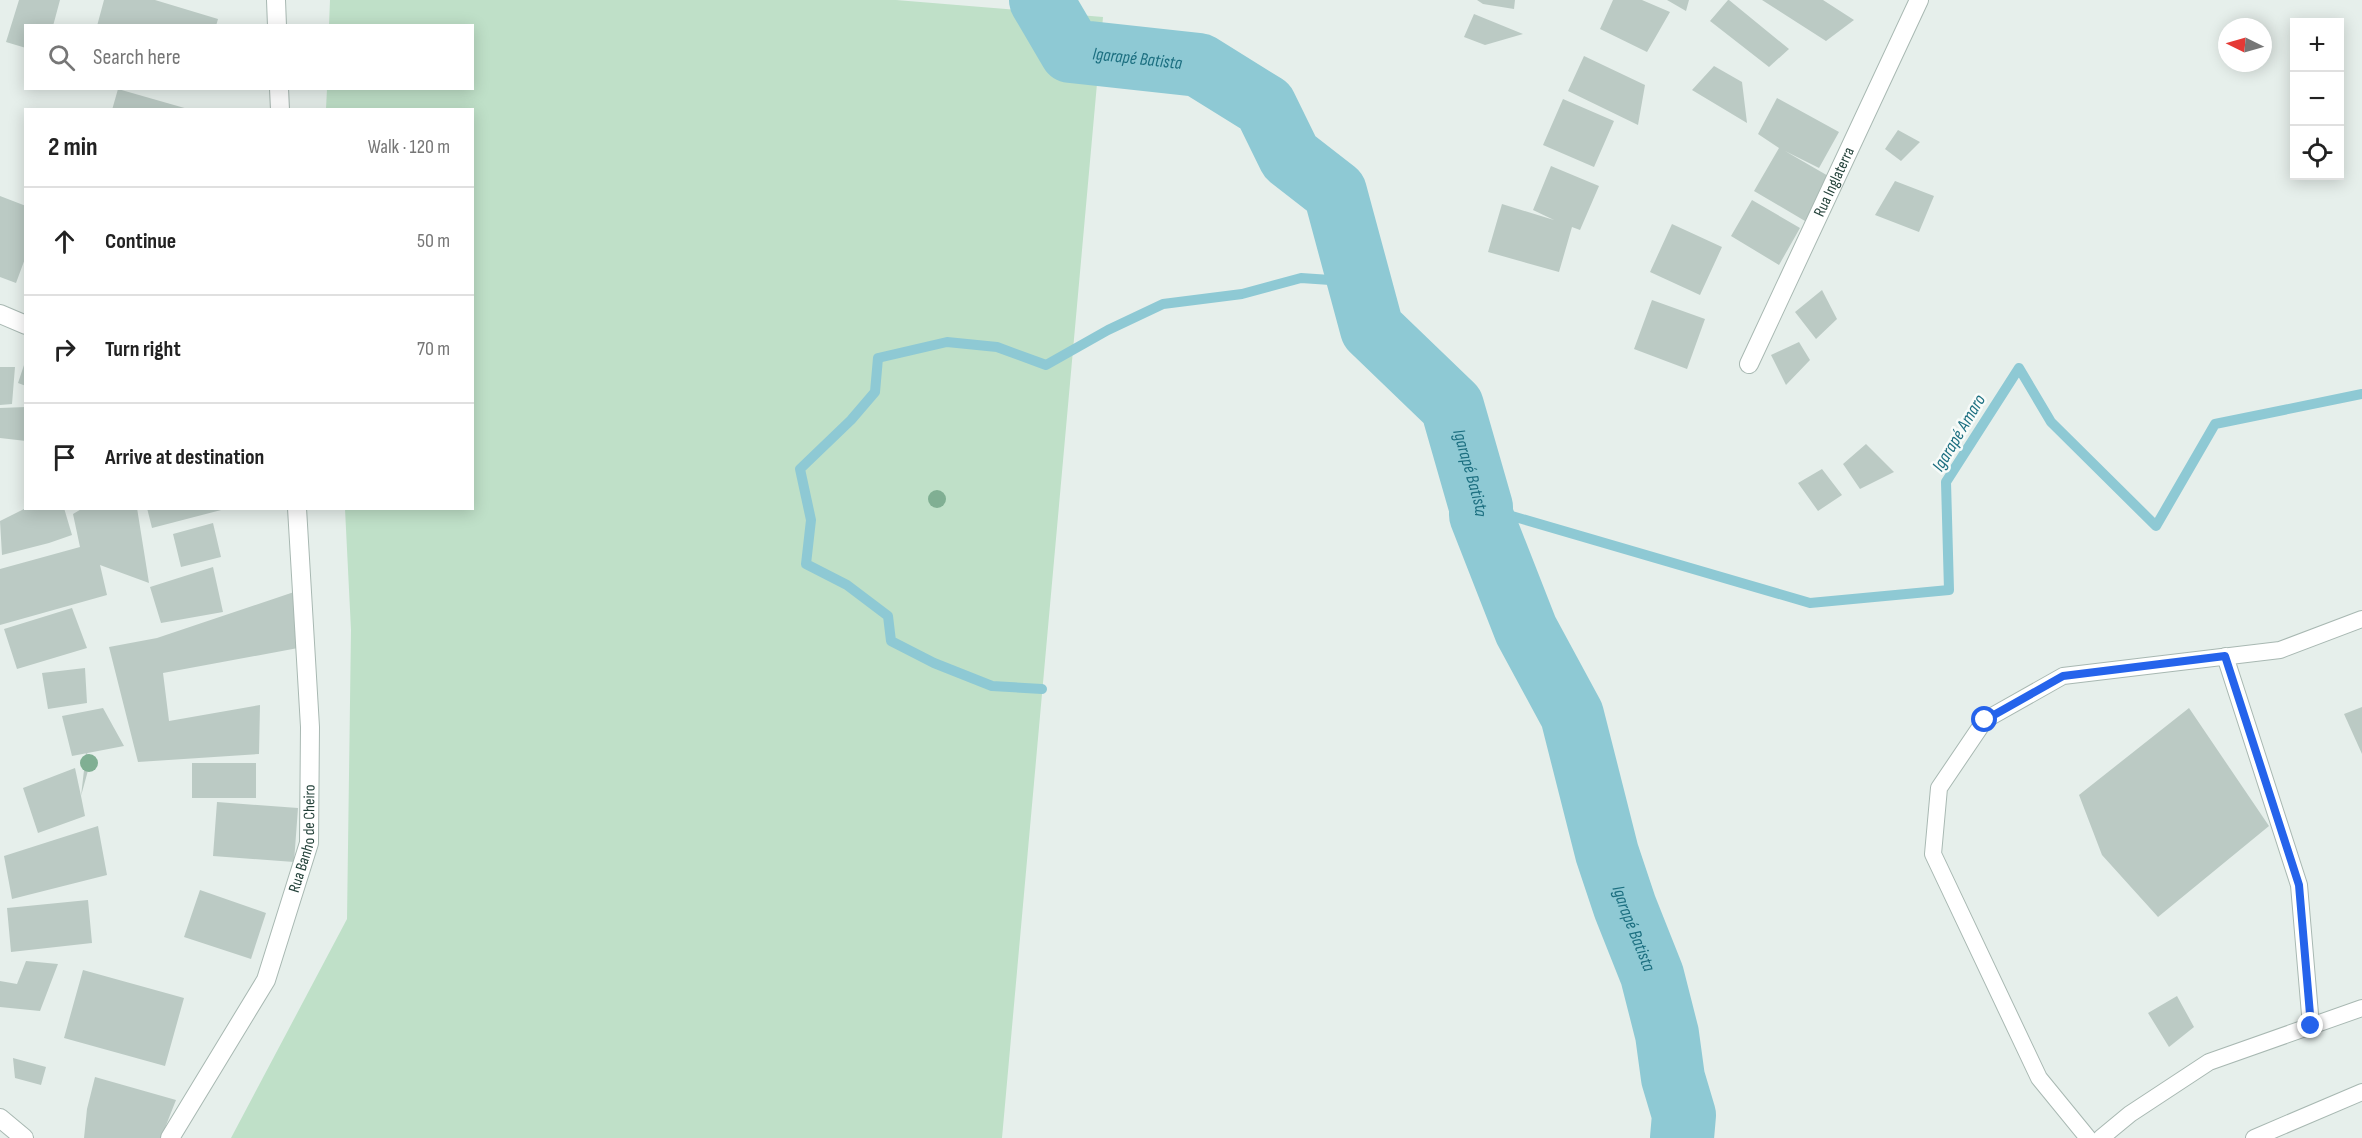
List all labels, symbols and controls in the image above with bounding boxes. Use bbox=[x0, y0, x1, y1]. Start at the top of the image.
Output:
north arrow bbox=[2218, 18, 2272, 72]
map controls bbox=[2290, 18, 2344, 180]
button: + bbox=[2290, 18, 2344, 72]
search box bbox=[24, 24, 474, 90]
icon: search bbox=[45, 41, 78, 74]
water label: Igarapé Batista bbox=[1091, 43, 1184, 74]
text: Search here bbox=[93, 44, 180, 71]
button: − bbox=[2290, 72, 2344, 126]
button: locate bbox=[2290, 126, 2344, 180]
text: 2 min bbox=[48, 132, 98, 163]
text: Walk · 120 m bbox=[368, 135, 450, 159]
street label: Rua Inglaterra bbox=[1810, 144, 1858, 220]
icon: ahead bbox=[48, 225, 81, 258]
text: Continue bbox=[105, 228, 176, 255]
text: 50 m bbox=[417, 229, 450, 253]
icon: right bbox=[48, 333, 81, 366]
text: Turn right bbox=[105, 336, 181, 363]
text: 70 m bbox=[417, 337, 450, 361]
water label: Igarapé Amaro bbox=[1928, 390, 1990, 475]
water label: Igarapé Batista bbox=[1449, 427, 1492, 517]
icon: arrive bbox=[48, 441, 81, 474]
text: Arrive at destination bbox=[105, 444, 264, 471]
route start bbox=[1971, 706, 1997, 732]
street label: Rua Banho de Cheiro bbox=[285, 784, 319, 895]
water label: Igarapé Batista bbox=[1608, 883, 1660, 975]
route end bbox=[2297, 1012, 2323, 1038]

